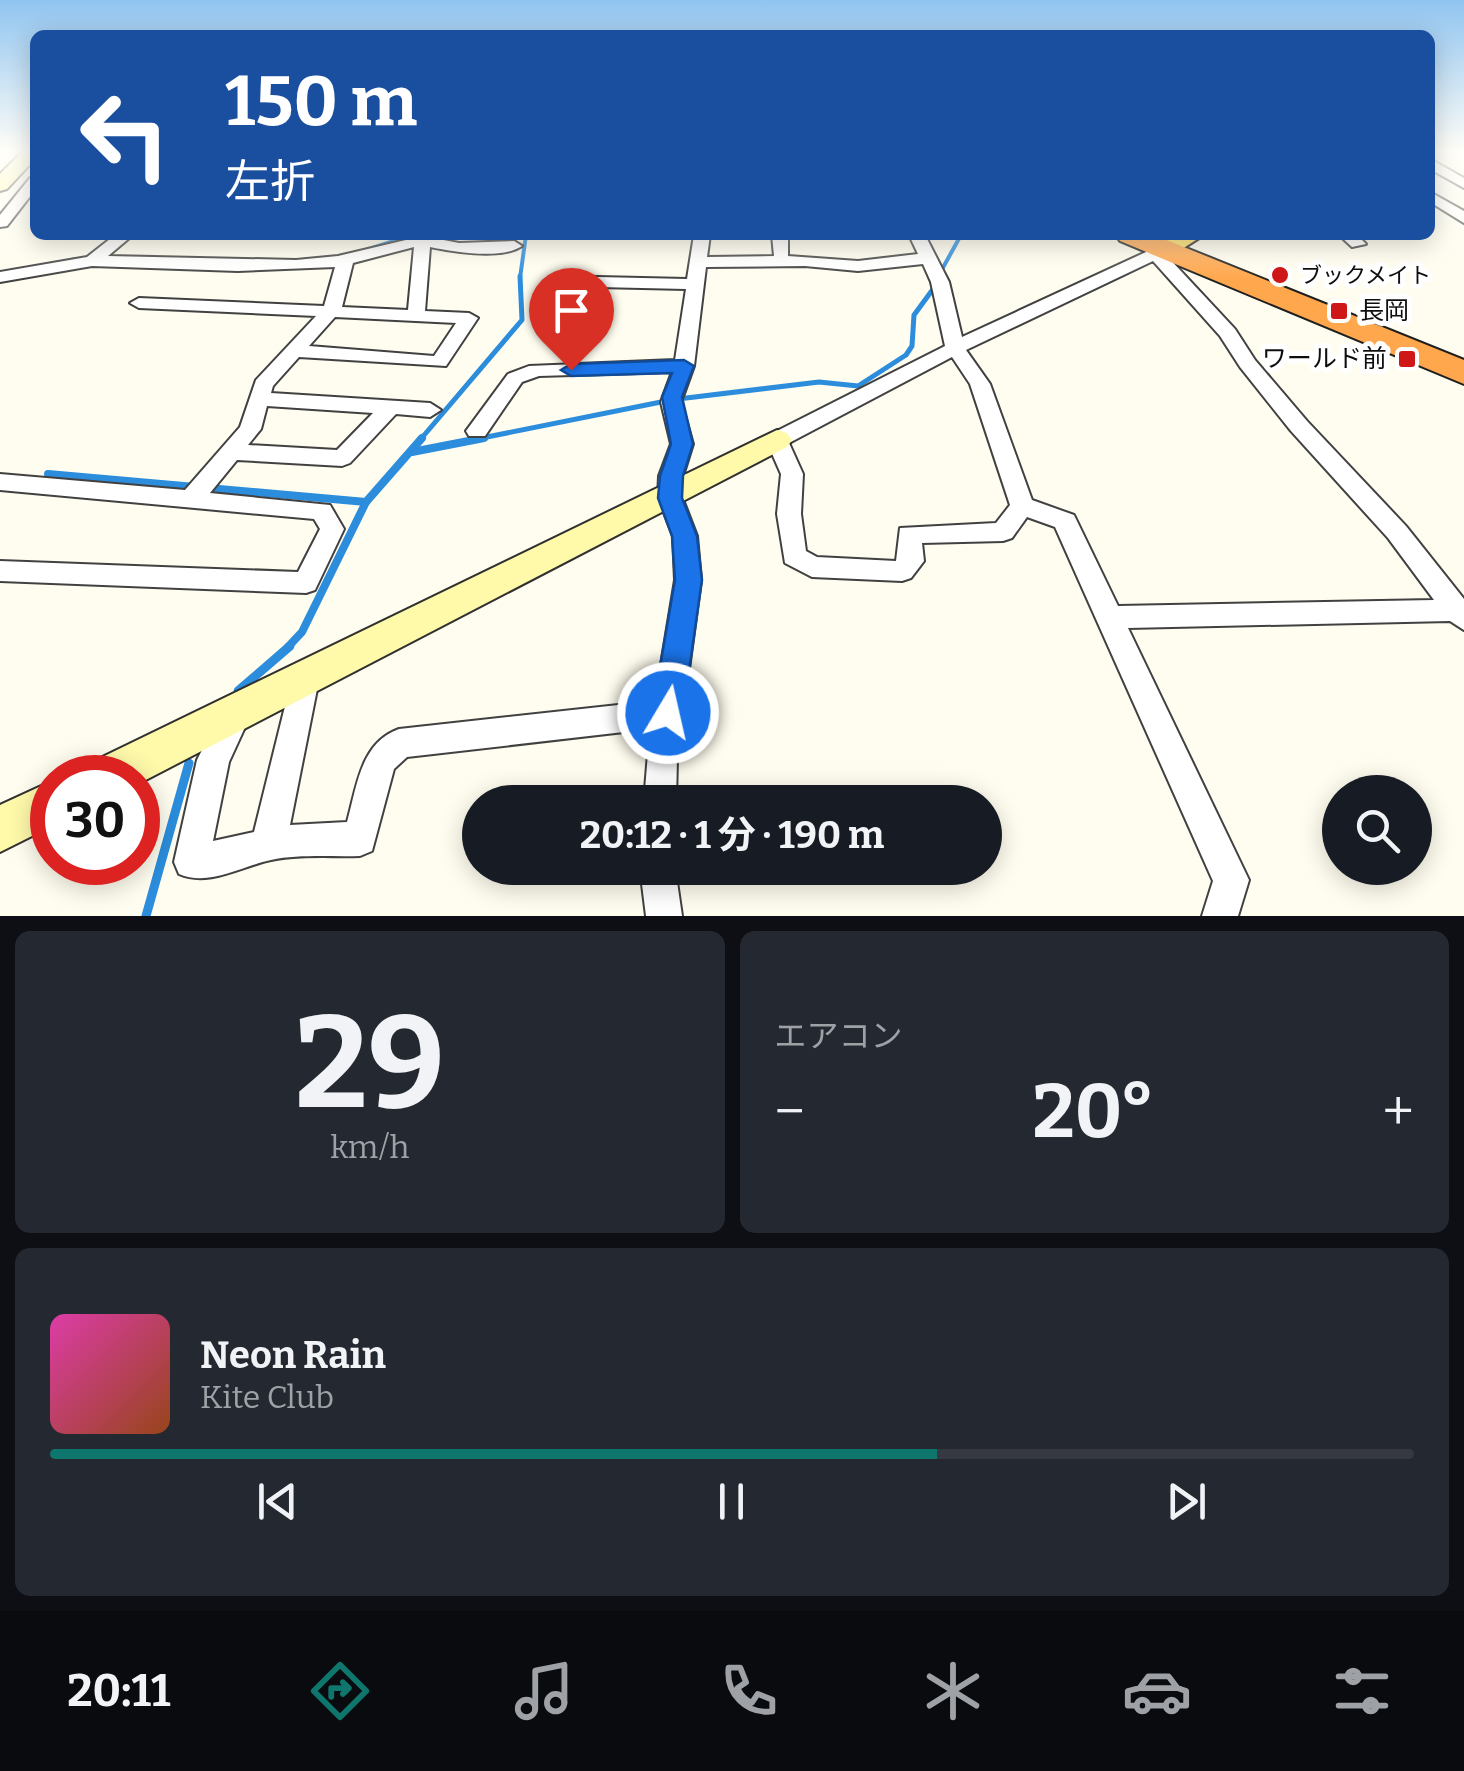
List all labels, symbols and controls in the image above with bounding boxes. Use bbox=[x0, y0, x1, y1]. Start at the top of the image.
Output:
text: 150 m bbox=[225, 60, 417, 144]
icon: left bbox=[60, 70, 190, 200]
text: 左折 bbox=[225, 155, 315, 209]
place label: ブックメイト bbox=[1300, 262, 1431, 289]
marker: ブックメイト bbox=[1269, 264, 1291, 286]
pin bbox=[529, 268, 614, 371]
icon: arrive bbox=[544, 283, 599, 338]
place label: 長岡 bbox=[1359, 296, 1409, 326]
marker: 長岡 bbox=[1328, 300, 1350, 322]
place label: ワールド前 bbox=[1262, 344, 1387, 374]
marker: ワールド前 bbox=[1396, 348, 1418, 370]
position arrow bbox=[616, 661, 720, 765]
speed limit sign: 30 bbox=[30, 755, 160, 885]
map controls bbox=[1322, 775, 1432, 885]
button: search bbox=[1322, 775, 1432, 885]
text: 20:12 · 1 分 · 190 m bbox=[580, 812, 884, 858]
text: 29 bbox=[295, 985, 445, 1141]
text: エアコン bbox=[775, 1017, 903, 1055]
text: 20° bbox=[1033, 1067, 1155, 1157]
text: − bbox=[775, 1079, 805, 1145]
text: + bbox=[1383, 1079, 1414, 1145]
text: km/h bbox=[330, 1128, 409, 1166]
text: Neon Rain bbox=[200, 1332, 386, 1378]
text: Kite Club bbox=[200, 1378, 334, 1416]
icon: previous bbox=[250, 1474, 305, 1529]
icon: pause bbox=[704, 1474, 759, 1529]
icon: next bbox=[1159, 1474, 1214, 1529]
icon: directions bbox=[305, 1656, 375, 1726]
icon: music bbox=[509, 1656, 579, 1726]
icon: phone bbox=[714, 1656, 784, 1726]
icon: climate bbox=[918, 1656, 988, 1726]
icon: car bbox=[1122, 1656, 1192, 1726]
icon: filters bbox=[1327, 1656, 1397, 1726]
text: 20:11 bbox=[67, 1664, 170, 1718]

